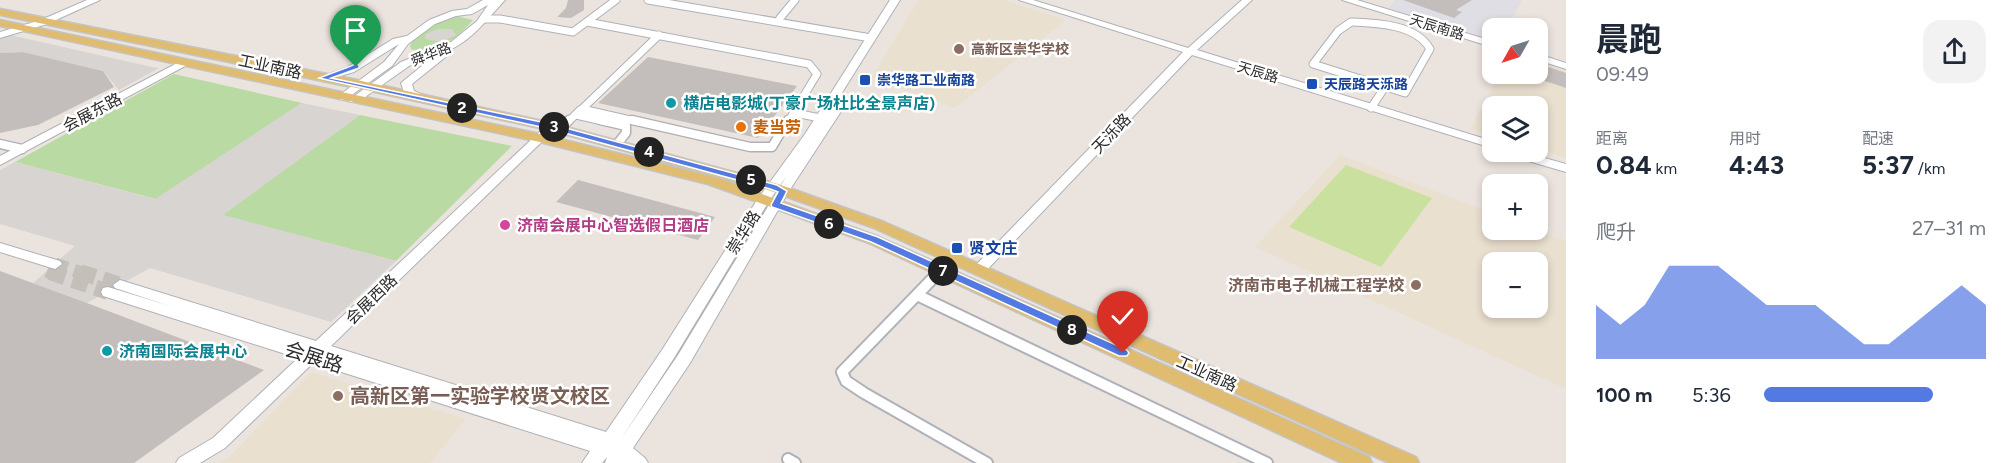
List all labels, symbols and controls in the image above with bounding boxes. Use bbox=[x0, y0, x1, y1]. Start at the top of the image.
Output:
pin bbox=[330, 5, 381, 67]
street label: 天辰南路 bbox=[1408, 11, 1466, 44]
icon: arrive bbox=[339, 14, 372, 47]
north arrow bbox=[1482, 18, 1548, 84]
map controls bbox=[1482, 18, 1548, 318]
text: 晨跑 bbox=[1596, 20, 1662, 59]
button: share bbox=[1923, 20, 1986, 83]
street label: 舜华路 bbox=[409, 39, 454, 70]
place label: 高新区崇华学校 bbox=[971, 41, 1069, 58]
marker: 高新区崇华学校 bbox=[952, 42, 966, 56]
street label: 工业南路 bbox=[237, 51, 303, 82]
street label: 天辰路 bbox=[1235, 58, 1280, 87]
text: 09:49 bbox=[1596, 62, 1649, 86]
place label: 崇华路工业南路 bbox=[877, 72, 975, 89]
marker: 崇华路工业南路 bbox=[858, 73, 872, 87]
place label: 天辰路天泺路 bbox=[1324, 76, 1408, 93]
marker: 天辰路天泺路 bbox=[1305, 77, 1319, 91]
street label: 会展东路 bbox=[60, 89, 125, 136]
pin: 2 bbox=[447, 93, 477, 123]
place label: 横店电影城(丁豪广场杜比全景声店) bbox=[683, 94, 935, 113]
marker: 横店电影城(丁豪广场杜比全景声店) bbox=[664, 96, 678, 110]
button: layers bbox=[1482, 96, 1548, 162]
text: 2 bbox=[457, 98, 467, 117]
street label: 天泺路 bbox=[1088, 109, 1135, 157]
pin: 3 bbox=[539, 112, 569, 142]
text: 3 bbox=[550, 117, 558, 136]
place label: 麦当劳 bbox=[753, 118, 801, 137]
marker: 麦当劳 bbox=[734, 120, 748, 134]
text: 距离 bbox=[1596, 129, 1628, 148]
text: 用时 bbox=[1729, 129, 1761, 148]
text: 配速 bbox=[1862, 129, 1894, 148]
pin: 4 bbox=[634, 137, 664, 167]
text: 4 bbox=[644, 142, 654, 161]
text: 0.84 bbox=[1596, 149, 1652, 181]
text: 4:43 bbox=[1729, 149, 1784, 181]
text: 5:37 bbox=[1862, 149, 1914, 181]
text: km bbox=[1652, 159, 1677, 178]
text: /km bbox=[1914, 159, 1945, 178]
pin: 5 bbox=[736, 165, 766, 195]
text: 5 bbox=[746, 170, 756, 189]
button: + bbox=[1482, 174, 1548, 240]
street label: 崇华路 bbox=[723, 207, 764, 258]
pin: 6 bbox=[814, 209, 844, 239]
text: 6 bbox=[824, 214, 834, 233]
place label: 济南会展中心智选假日酒店 bbox=[517, 216, 709, 235]
text: 27–31 m bbox=[1912, 216, 1986, 240]
marker: 济南会展中心智选假日酒店 bbox=[498, 218, 512, 232]
text: 爬升 bbox=[1596, 220, 1636, 244]
place label: 贤文庄 bbox=[969, 239, 1017, 258]
marker: 贤文庄 bbox=[950, 241, 964, 255]
button: − bbox=[1482, 252, 1548, 318]
pin: 7 bbox=[928, 256, 958, 286]
text: 7 bbox=[939, 261, 947, 280]
street label: 会展西路 bbox=[342, 270, 401, 328]
place label: 济南市电子机械工程学校 bbox=[1228, 276, 1405, 295]
marker: 济南市电子机械工程学校 bbox=[1409, 278, 1423, 292]
pin bbox=[1097, 291, 1148, 353]
icon: check bbox=[1106, 300, 1139, 333]
pin: 8 bbox=[1057, 315, 1087, 345]
text: 8 bbox=[1067, 320, 1077, 339]
street label: 会展路 bbox=[282, 336, 346, 378]
place label: 济南国际会展中心 bbox=[119, 342, 247, 361]
marker: 济南国际会展中心 bbox=[100, 344, 114, 358]
street label: 工业南路 bbox=[1174, 352, 1240, 395]
text: 100 m bbox=[1596, 383, 1653, 407]
text: 5:36 bbox=[1692, 383, 1731, 407]
place label: 高新区第一实验学校贤文校区 bbox=[350, 384, 610, 408]
marker: 高新区第一实验学校贤文校区 bbox=[331, 389, 345, 403]

